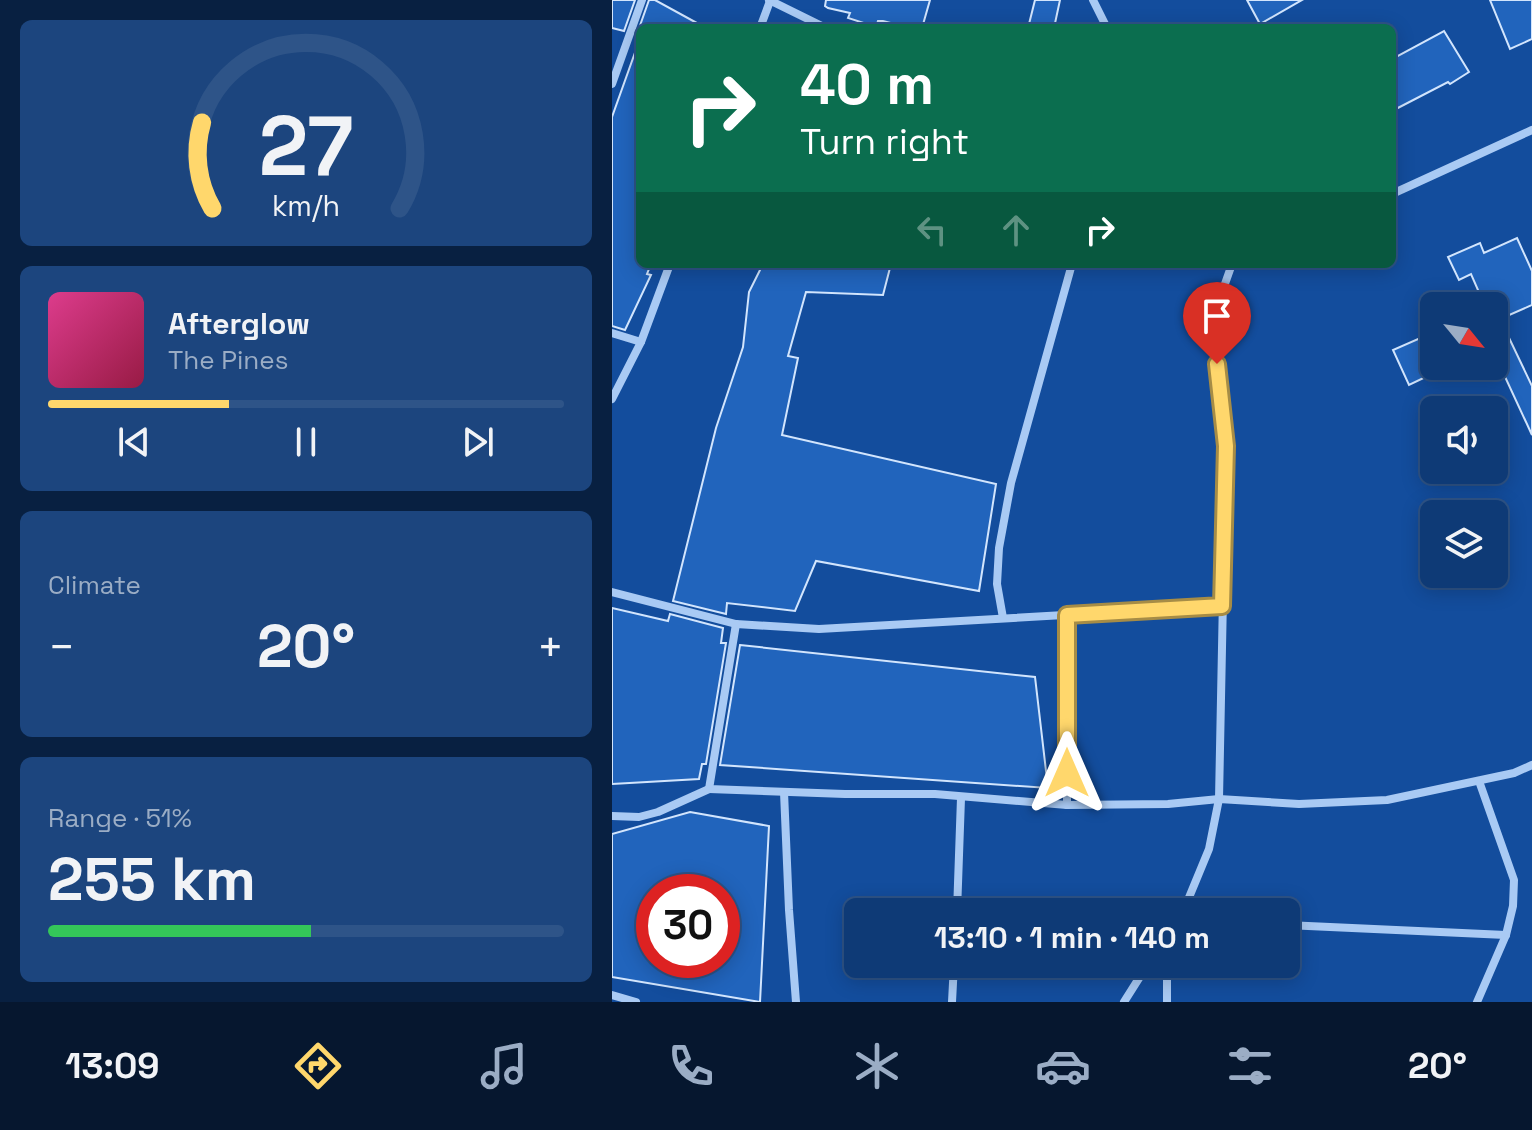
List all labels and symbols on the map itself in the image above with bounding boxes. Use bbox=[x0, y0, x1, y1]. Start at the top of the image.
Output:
pin bbox=[1183, 282, 1251, 364]
north arrow bbox=[1420, 292, 1508, 380]
position arrow bbox=[1025, 731, 1109, 815]
speed limit sign: 30 bbox=[636, 874, 740, 978]

